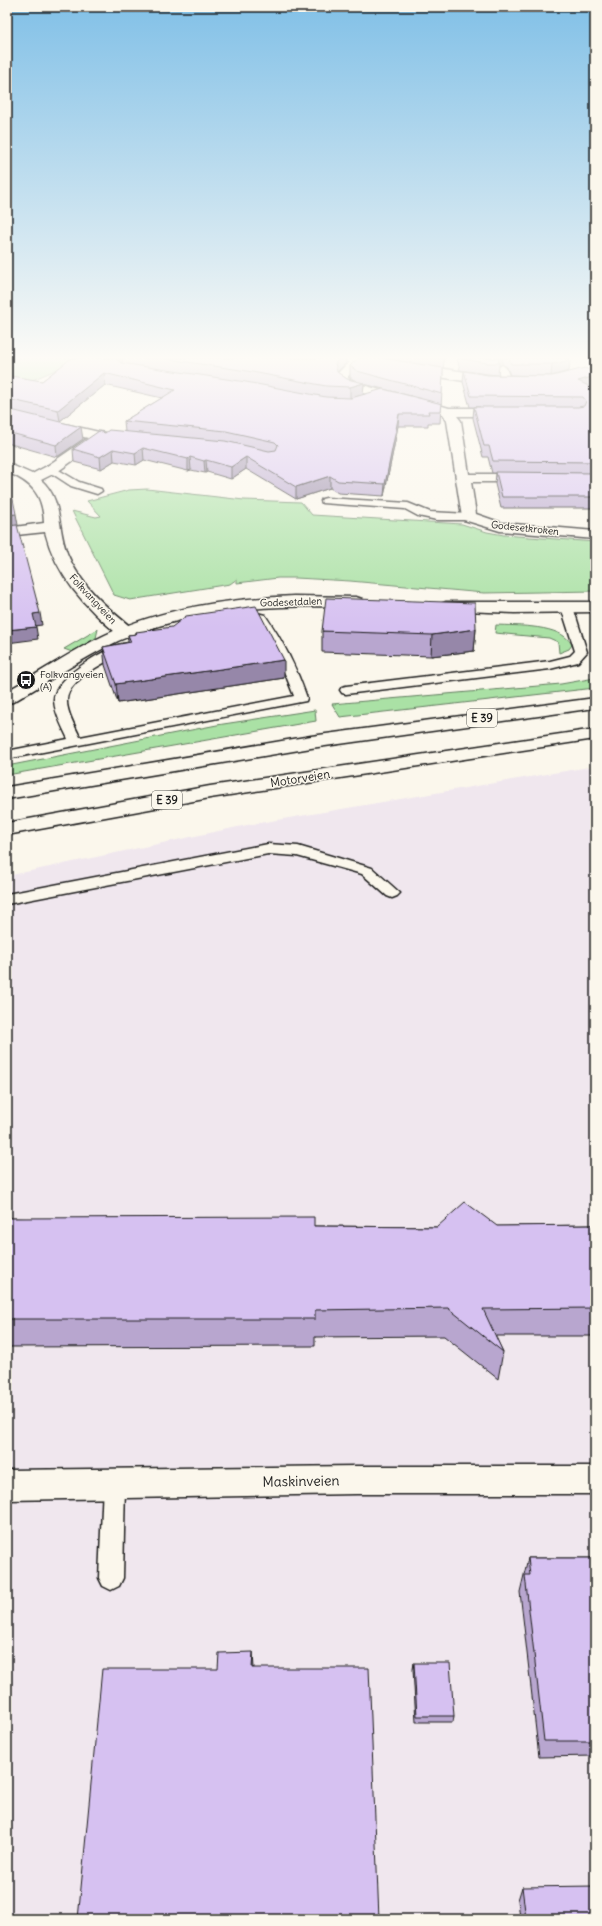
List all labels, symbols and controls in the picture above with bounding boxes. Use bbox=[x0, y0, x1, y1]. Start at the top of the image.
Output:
street label: Godesetkroken bbox=[490, 518, 560, 538]
street label: Folkvangveien bbox=[67, 571, 120, 627]
street label: Godesetdalen bbox=[260, 594, 323, 610]
place label: Folkvangveien (A) bbox=[40, 668, 104, 693]
bus stop icon: Folkvangveien (A) bbox=[15, 669, 37, 691]
road number: E 39 bbox=[467, 709, 497, 727]
street label: Motorveien bbox=[269, 766, 331, 790]
road number: E 39 bbox=[152, 791, 182, 809]
street label: Maskinveien bbox=[262, 1471, 340, 1491]

